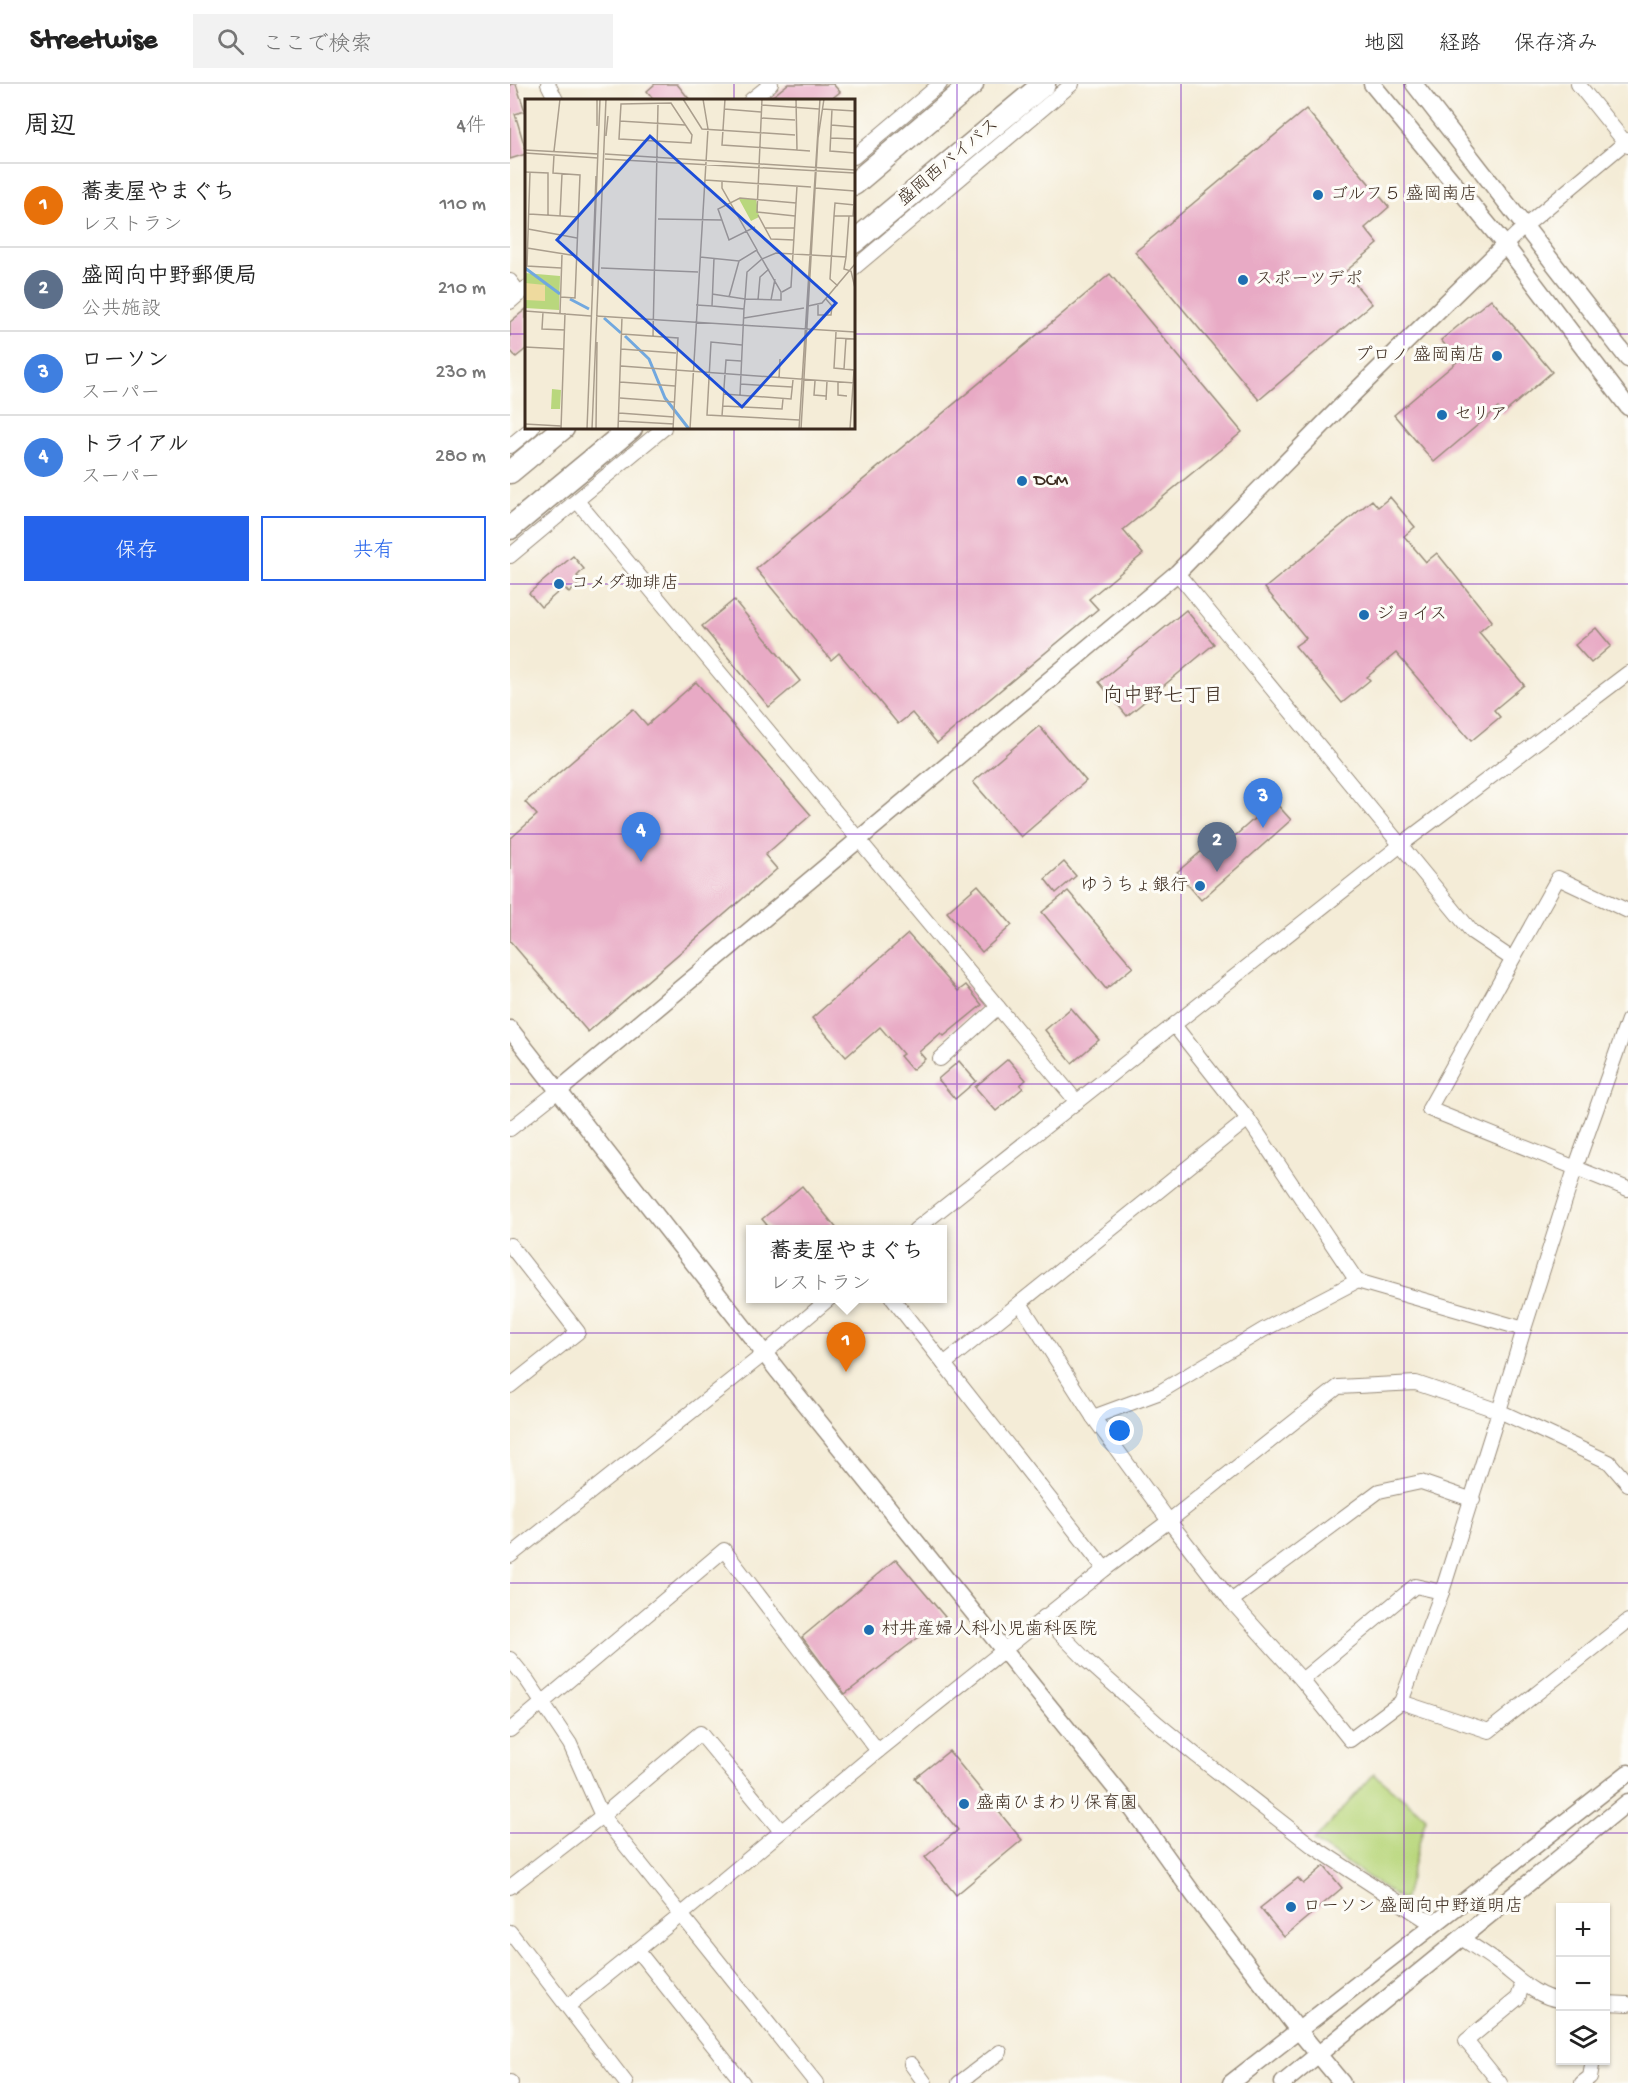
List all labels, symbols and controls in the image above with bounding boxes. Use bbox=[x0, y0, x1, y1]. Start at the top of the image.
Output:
search box bbox=[193, 14, 613, 68]
text: Streetwise bbox=[30, 25, 157, 58]
icon: search bbox=[214, 25, 247, 58]
text: ここで検索 bbox=[262, 33, 372, 59]
text: 地図 bbox=[1364, 33, 1406, 58]
text: 経路 bbox=[1439, 33, 1481, 58]
text: 保存済み bbox=[1514, 33, 1598, 58]
inset map bbox=[525, 99, 855, 429]
text: 周辺 bbox=[24, 113, 76, 144]
street label: 盛岡西バイパス bbox=[893, 114, 1004, 211]
text: 4件 bbox=[457, 116, 486, 139]
text: 蕎麦屋やまぐち bbox=[81, 181, 235, 207]
place label: ゴルフ５ 盛岡南店 bbox=[1330, 184, 1478, 206]
marker: ゴルフ５ 盛岡南店 bbox=[1311, 188, 1325, 202]
text: 1 bbox=[39, 194, 48, 217]
text: 110 m bbox=[440, 194, 486, 217]
text: レストラン bbox=[81, 215, 183, 238]
text: 盛岡向中野郵便局 bbox=[81, 265, 257, 291]
place label: スポーツデポ bbox=[1255, 270, 1363, 291]
marker: スポーツデポ bbox=[1236, 273, 1250, 287]
text: 2 bbox=[39, 278, 48, 301]
text: 210 m bbox=[438, 278, 486, 301]
text: 公共施設 bbox=[81, 299, 161, 322]
place label: プロノ 盛岡南店 bbox=[1355, 345, 1485, 367]
text: ローソン bbox=[81, 349, 169, 375]
marker: プロノ 盛岡南店 bbox=[1490, 349, 1504, 363]
text: 3 bbox=[38, 362, 49, 385]
text: 230 m bbox=[436, 362, 486, 385]
text: スーパー bbox=[81, 383, 160, 406]
place label: セリア bbox=[1454, 405, 1508, 426]
marker: セリア bbox=[1435, 408, 1449, 422]
text: トライアル bbox=[81, 433, 189, 459]
text: 4 bbox=[39, 446, 48, 469]
text: 280 m bbox=[435, 446, 486, 469]
text: スーパー bbox=[81, 467, 160, 490]
place label: DCM bbox=[1033, 471, 1068, 492]
marker: DCM bbox=[1015, 474, 1029, 488]
button: 保存 bbox=[24, 516, 249, 581]
button: 共有 bbox=[261, 516, 486, 581]
place label: コメダ珈琲店 bbox=[571, 573, 679, 595]
marker: コメダ珈琲店 bbox=[552, 577, 566, 591]
place label: ジョイス bbox=[1376, 605, 1447, 626]
marker: ジョイス bbox=[1357, 608, 1371, 622]
district label: 向中野七丁目 bbox=[1103, 684, 1223, 709]
pin: 3 bbox=[1244, 778, 1282, 828]
pin: 4 bbox=[622, 812, 660, 862]
pin: 2 bbox=[1198, 822, 1236, 872]
place label: ゆうちょ銀行 bbox=[1080, 876, 1188, 897]
marker: ゆうちょ銀行 bbox=[1193, 879, 1207, 893]
popup bbox=[746, 1225, 947, 1303]
text: 蕎麦屋やまぐち bbox=[769, 1240, 924, 1266]
text: レストラン bbox=[769, 1274, 871, 1297]
pin: 1 bbox=[826, 1322, 866, 1372]
your location bbox=[1105, 1416, 1134, 1445]
place label: 村井産婦人科小児歯科医院 bbox=[881, 1619, 1097, 1641]
marker: 村井産婦人科小児歯科医院 bbox=[862, 1623, 876, 1637]
place label: 盛南ひまわり保育園 bbox=[976, 1793, 1138, 1815]
marker: 盛南ひまわり保育園 bbox=[957, 1797, 971, 1811]
place label: ローソン 盛岡向中野道明店 bbox=[1303, 1896, 1523, 1918]
marker: ローソン 盛岡向中野道明店 bbox=[1284, 1900, 1298, 1914]
map controls bbox=[1556, 1903, 1610, 2065]
button: + bbox=[1556, 1903, 1610, 1957]
button: − bbox=[1556, 1957, 1610, 2011]
button: layers bbox=[1556, 2011, 1610, 2065]

